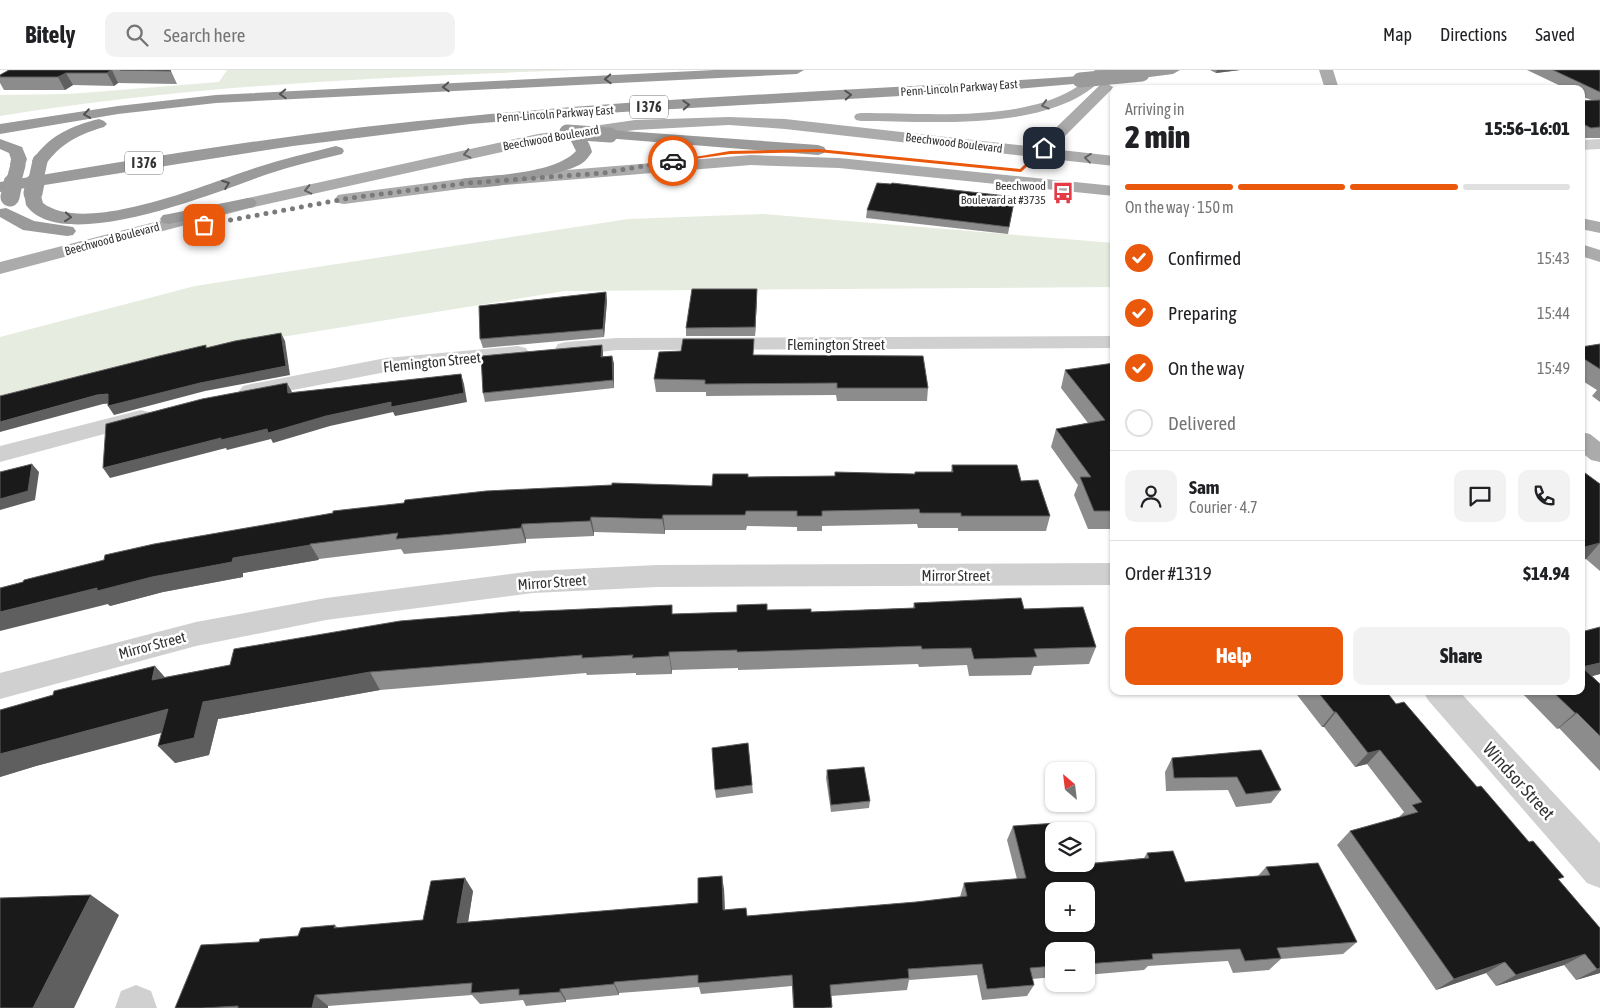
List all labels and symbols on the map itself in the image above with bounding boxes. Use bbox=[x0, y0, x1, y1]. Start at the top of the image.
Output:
one-way arrow bbox=[604, 74, 612, 85]
street label: Penn-Lincoln Parkway East bbox=[900, 77, 1019, 99]
one-way arrow bbox=[442, 81, 450, 92]
one-way arrow bbox=[279, 89, 287, 100]
one-way arrow bbox=[844, 90, 852, 101]
road number: I 376 bbox=[630, 96, 668, 118]
one-way arrow bbox=[682, 99, 690, 110]
one-way arrow bbox=[1042, 100, 1050, 110]
street label: Penn-Lincoln Parkway East bbox=[496, 103, 615, 125]
one-way arrow bbox=[83, 108, 91, 119]
street label: Beechwood Boulevard bbox=[502, 123, 600, 153]
pin bbox=[1023, 127, 1065, 169]
street label: Beechwood Boulevard bbox=[905, 130, 1003, 156]
courier bbox=[648, 136, 698, 186]
one-way arrow bbox=[462, 149, 471, 159]
road number: I 376 bbox=[125, 152, 163, 175]
one-way arrow bbox=[1083, 153, 1091, 164]
place label: Beechwood Boulevard at #3735 bbox=[961, 179, 1046, 207]
one-way arrow bbox=[221, 180, 230, 190]
bus stop icon: Beechwood Boulevard at #3735 bbox=[1050, 180, 1076, 206]
one-way arrow bbox=[304, 184, 313, 195]
pin bbox=[183, 204, 225, 246]
one-way arrow bbox=[65, 211, 73, 222]
street label: Beechwood Boulevard bbox=[63, 220, 161, 258]
street label: Flemington Street bbox=[787, 336, 885, 353]
street label: Flemington Street bbox=[382, 348, 482, 376]
street label: Mirror Street bbox=[922, 567, 990, 584]
street label: Mirror Street bbox=[517, 571, 587, 593]
street label: Mirror Street bbox=[117, 628, 187, 662]
street label: Windsor Street bbox=[1479, 738, 1559, 824]
north arrow bbox=[1045, 762, 1095, 812]

